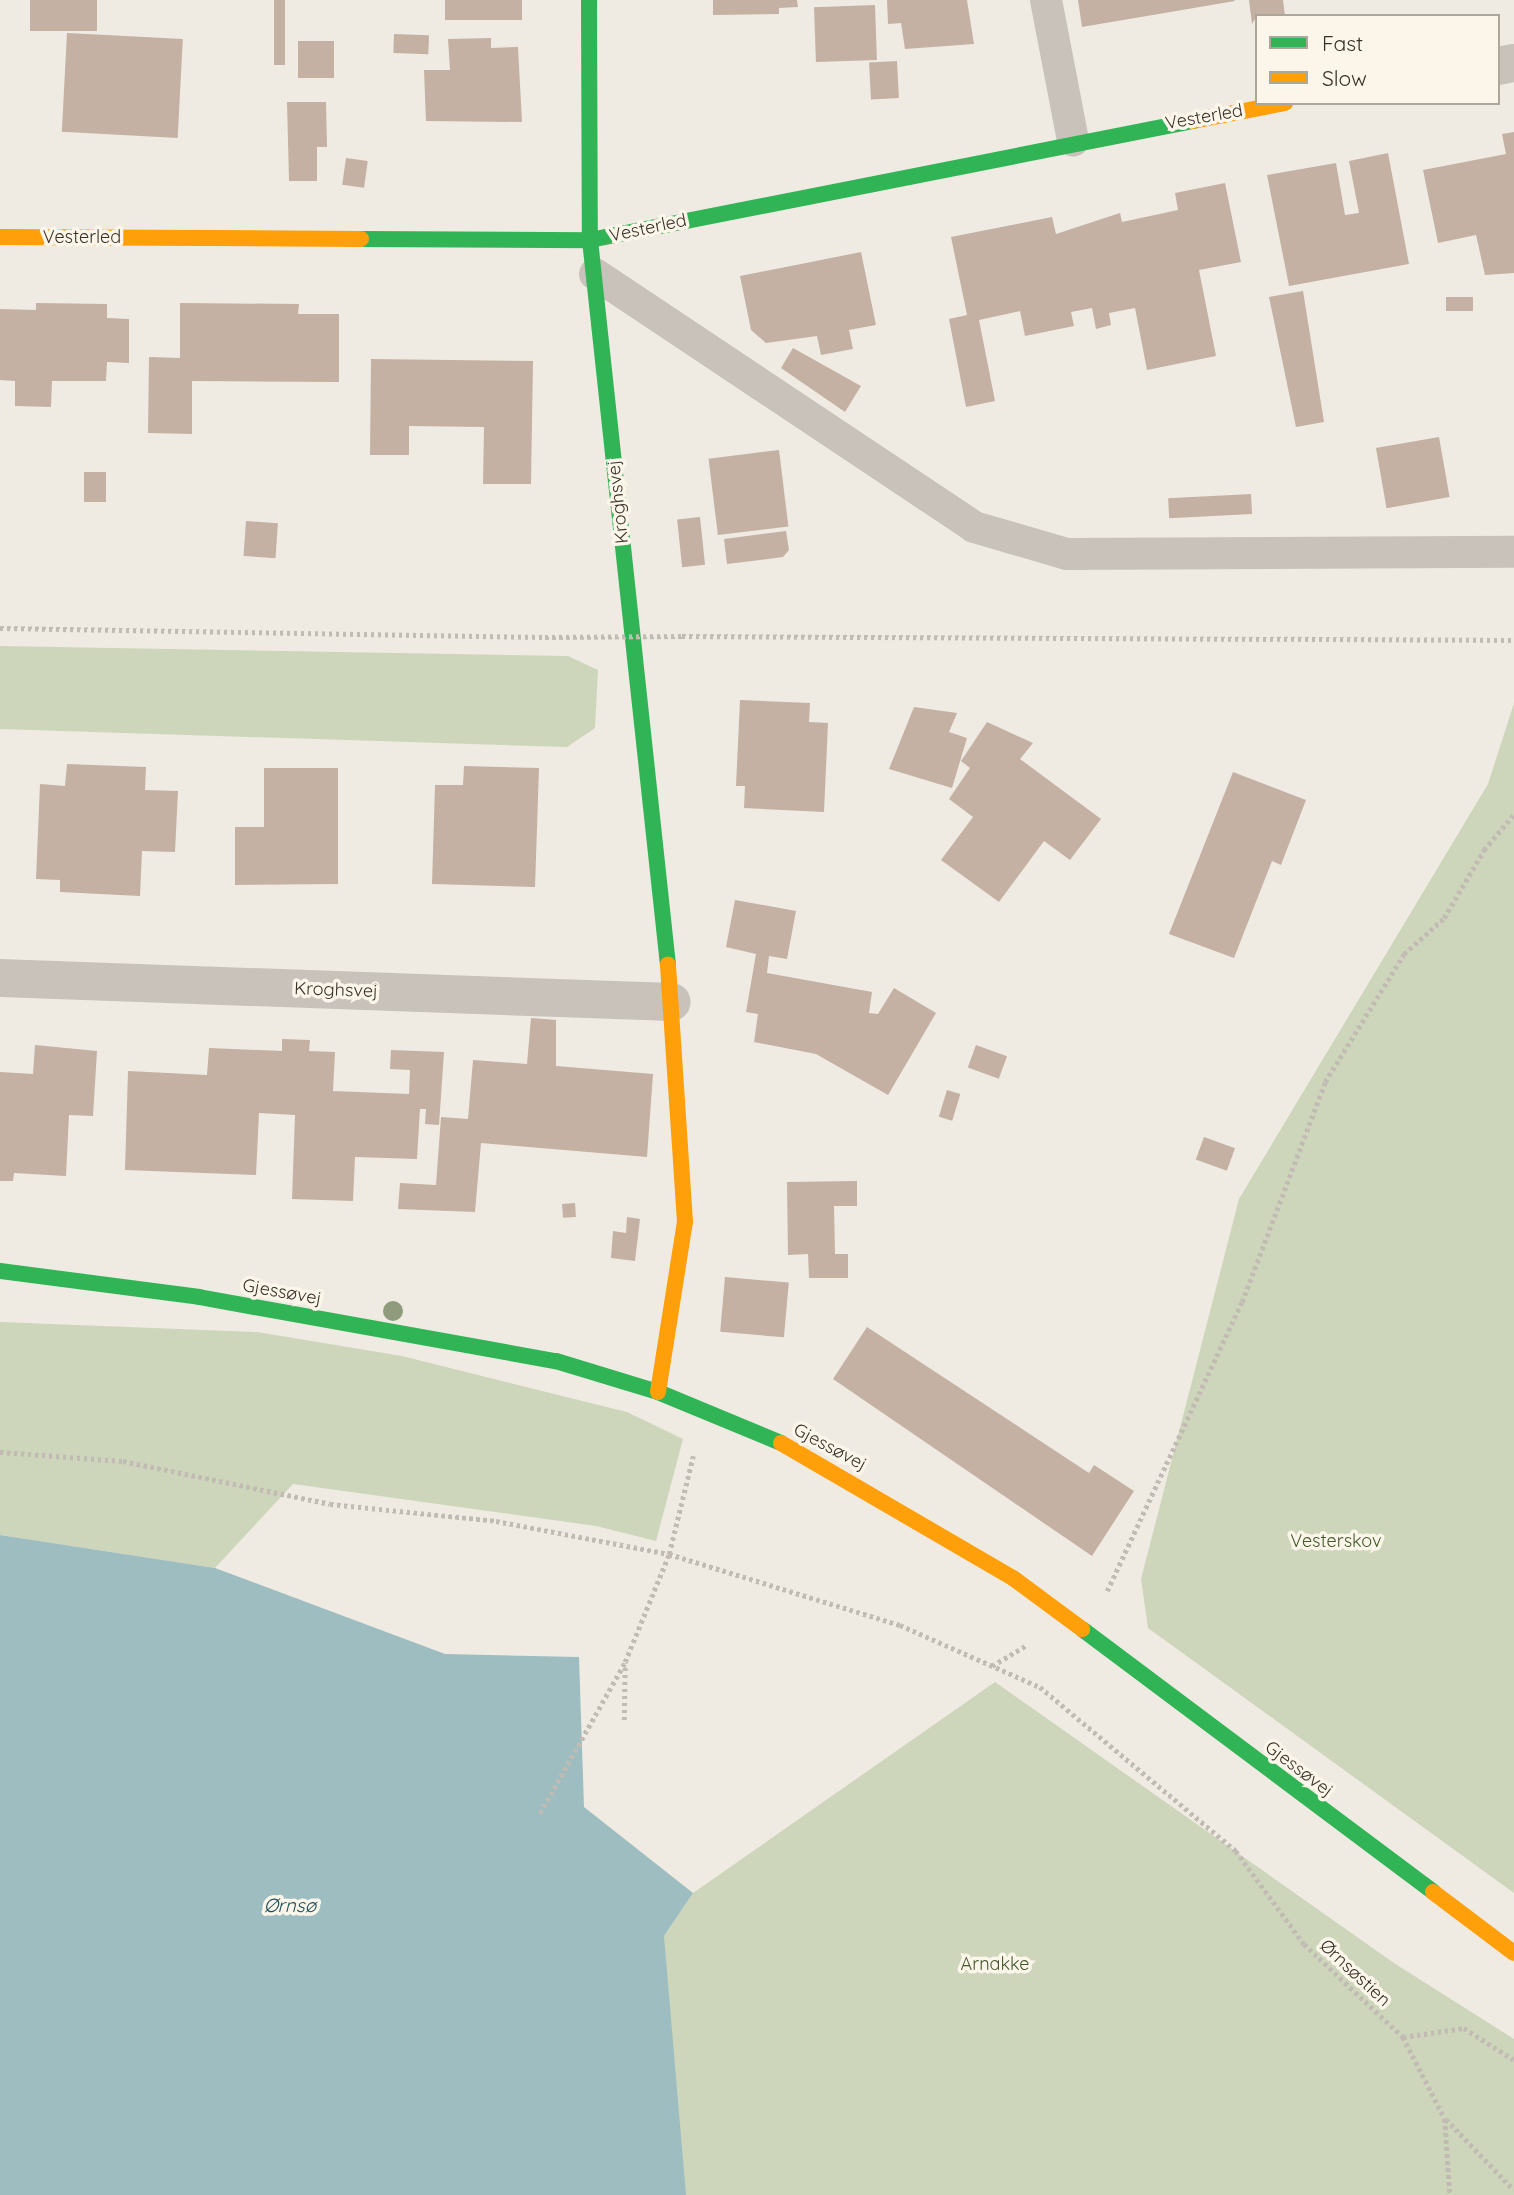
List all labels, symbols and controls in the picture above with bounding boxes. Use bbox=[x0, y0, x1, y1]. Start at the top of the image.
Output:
legend bbox=[1255, 14, 1500, 105]
text: Fast bbox=[1322, 30, 1363, 56]
text: Slow bbox=[1322, 65, 1367, 91]
street label: Vesterled bbox=[1164, 100, 1244, 134]
street label: Vesterled bbox=[607, 209, 689, 247]
street label: Vesterled bbox=[43, 226, 121, 248]
street label: Kroghsvej bbox=[603, 459, 633, 545]
street label: Kroghsvej bbox=[294, 978, 378, 1002]
street label: Gjessøvej bbox=[241, 1274, 323, 1310]
street label: Gjessøvej bbox=[790, 1419, 870, 1475]
park label: Vesterskov bbox=[1290, 1530, 1382, 1552]
street label: Gjessøvej bbox=[1261, 1736, 1337, 1802]
water label: Ørnsø bbox=[264, 1895, 316, 1917]
street label: Ørnsøstien bbox=[1315, 1935, 1395, 2011]
park label: Arnakke bbox=[961, 1953, 1029, 1975]

